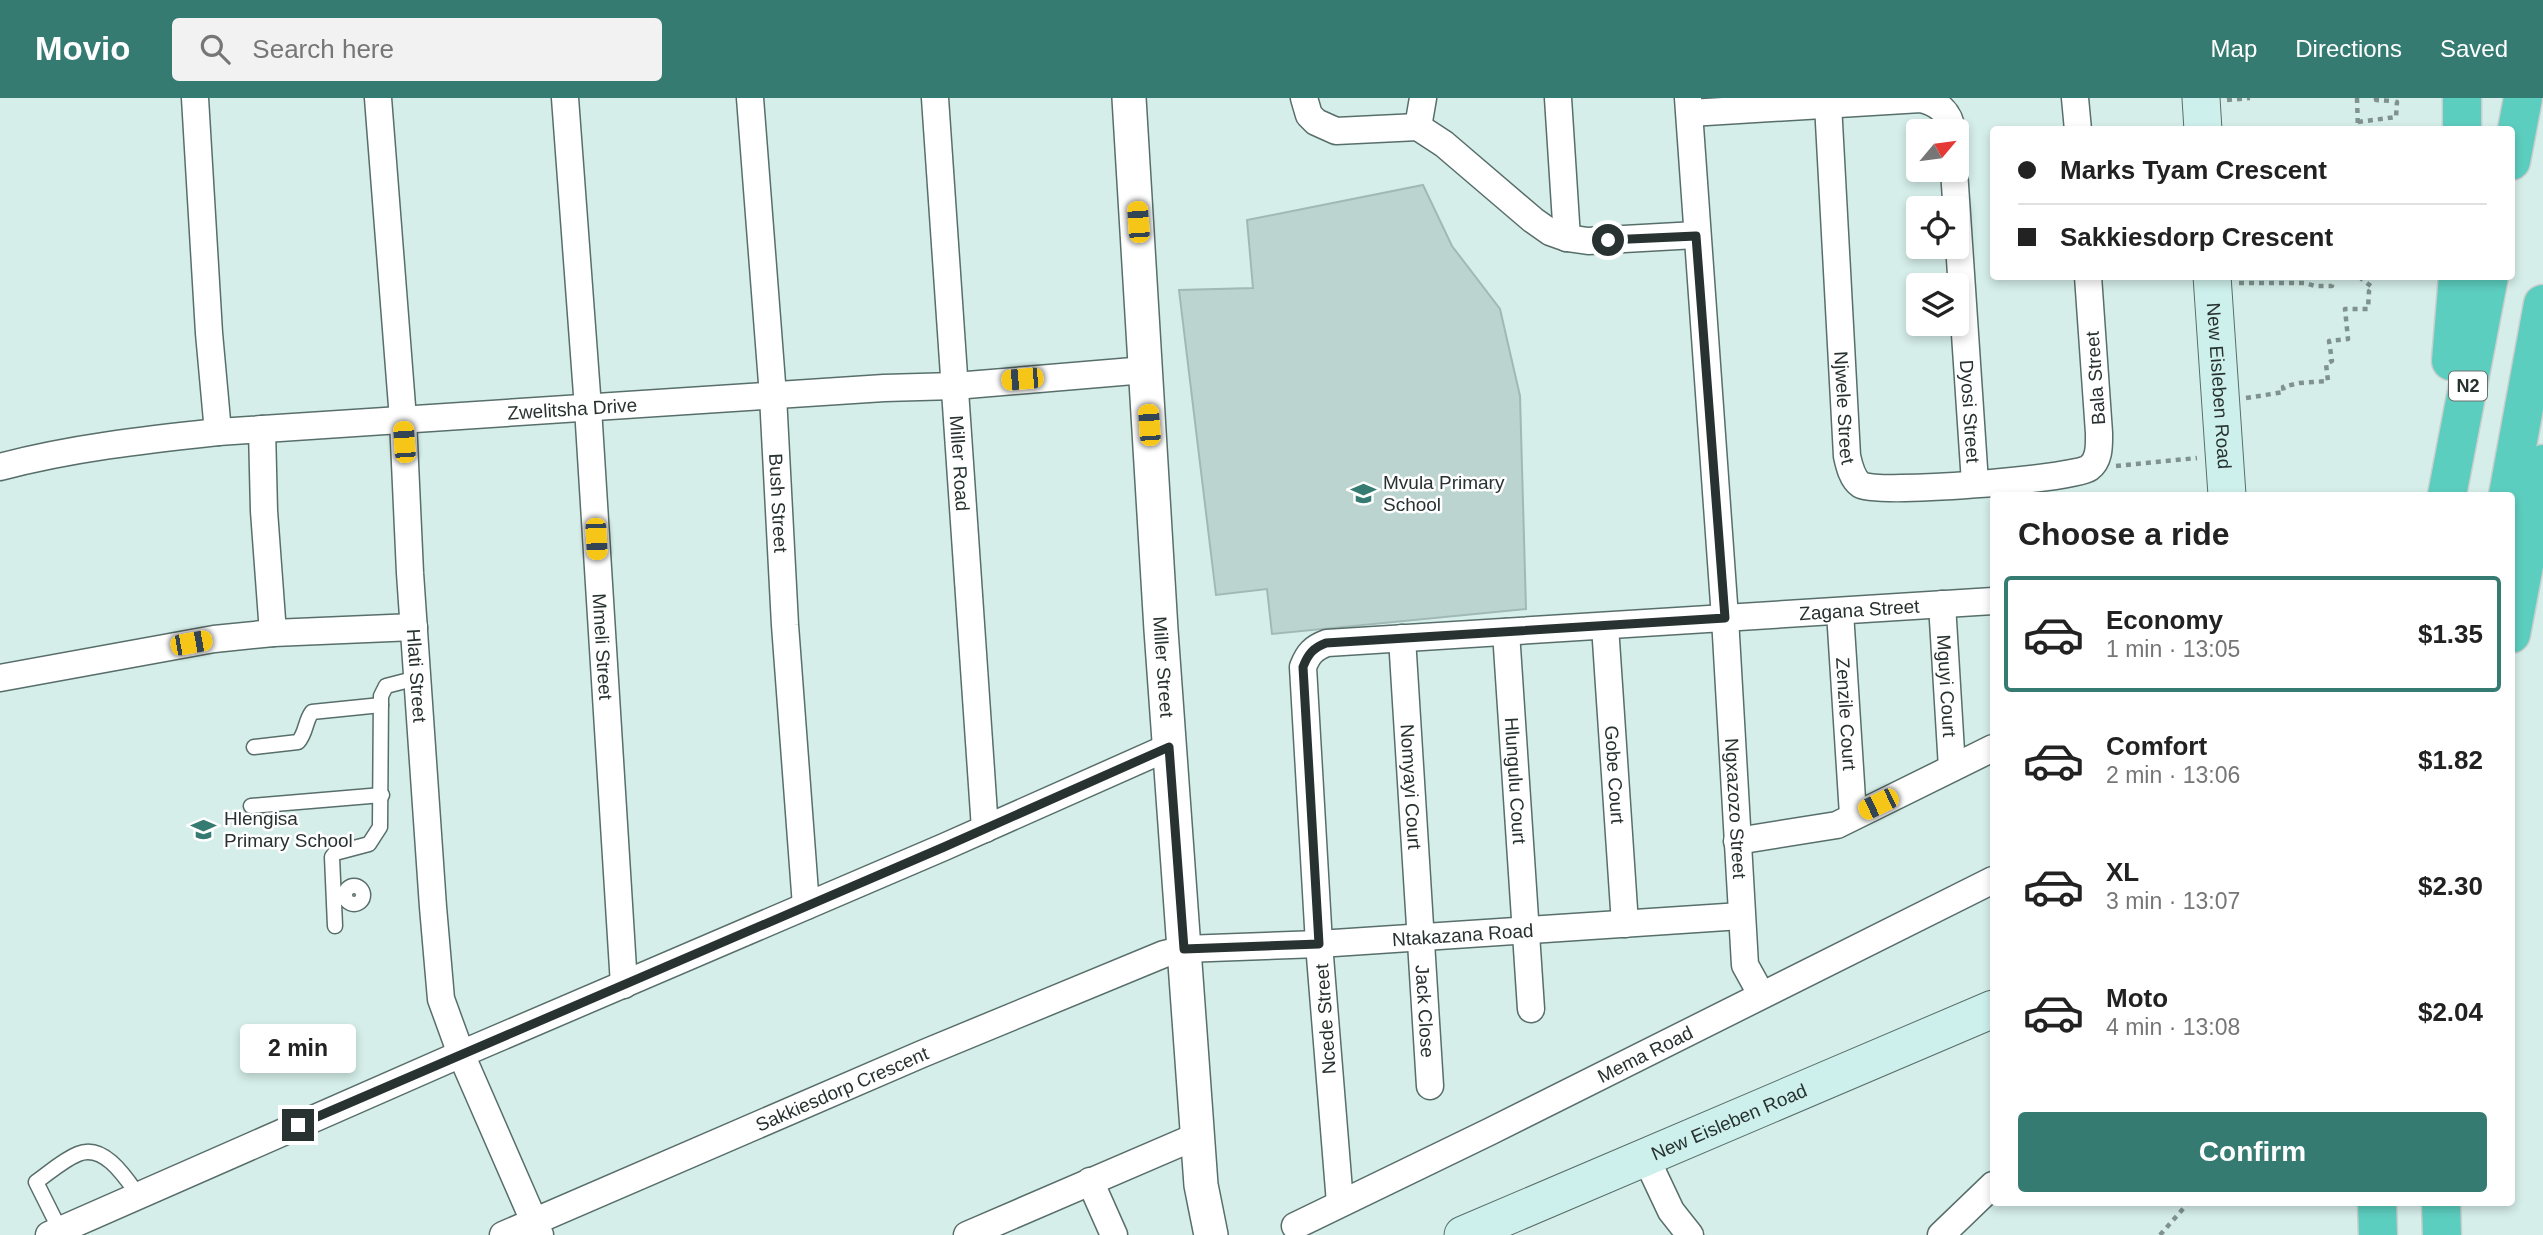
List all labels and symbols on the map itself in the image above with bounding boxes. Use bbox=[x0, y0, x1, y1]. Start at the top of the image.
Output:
north arrow bbox=[1906, 119, 1969, 182]
car bbox=[1127, 200, 1150, 244]
route start bbox=[1592, 224, 1624, 256]
street label: New Eisleben Road bbox=[2203, 302, 2235, 470]
street label: Bala Street bbox=[2082, 330, 2109, 426]
street label: Njwele Street bbox=[1830, 351, 1859, 467]
street label: Dyosi Street bbox=[1956, 359, 1984, 465]
car bbox=[1001, 367, 1044, 391]
road number: N2 bbox=[2449, 372, 2487, 400]
street label: Zwelitsha Drive bbox=[507, 394, 638, 424]
car bbox=[1138, 403, 1161, 447]
street label: Miller Road bbox=[946, 414, 973, 512]
car bbox=[393, 420, 416, 464]
street label: Bush Street bbox=[765, 453, 791, 554]
place label: Mvula Primary School bbox=[1383, 472, 1505, 515]
school or university icon: Mvula Primary School bbox=[1349, 479, 1377, 507]
car bbox=[585, 517, 608, 561]
street label: Mmeli Street bbox=[589, 593, 616, 701]
street label: Zagana Street bbox=[1799, 596, 1921, 624]
street label: Miller Street bbox=[1149, 616, 1177, 719]
street label: Hlati Street bbox=[403, 628, 430, 724]
car bbox=[169, 629, 214, 657]
street label: Mguyi Court bbox=[1933, 634, 1960, 738]
street label: Zenzile Court bbox=[1832, 657, 1860, 772]
street label: Hlungulu Court bbox=[1501, 717, 1530, 845]
street label: Nomyayi Court bbox=[1396, 723, 1425, 851]
street label: Gobe Court bbox=[1601, 725, 1628, 825]
street label: Ngxazozo Street bbox=[1721, 738, 1750, 880]
car bbox=[1855, 785, 1902, 823]
place label: Hlengisa Primary School bbox=[224, 808, 353, 851]
school or university icon: Hlengisa Primary School bbox=[190, 815, 218, 843]
street label: Ntakazana Road bbox=[1391, 920, 1534, 950]
street label: Ncede Street bbox=[1311, 962, 1340, 1075]
street label: Jack Close bbox=[1411, 964, 1438, 1058]
street label: Mema Road bbox=[1594, 1022, 1696, 1087]
callout: 2 min bbox=[240, 1024, 356, 1072]
street label: Sakkiesdorp Crescent bbox=[752, 1042, 932, 1136]
street label: New Eisleben Road bbox=[1648, 1080, 1810, 1165]
route end bbox=[282, 1109, 314, 1141]

